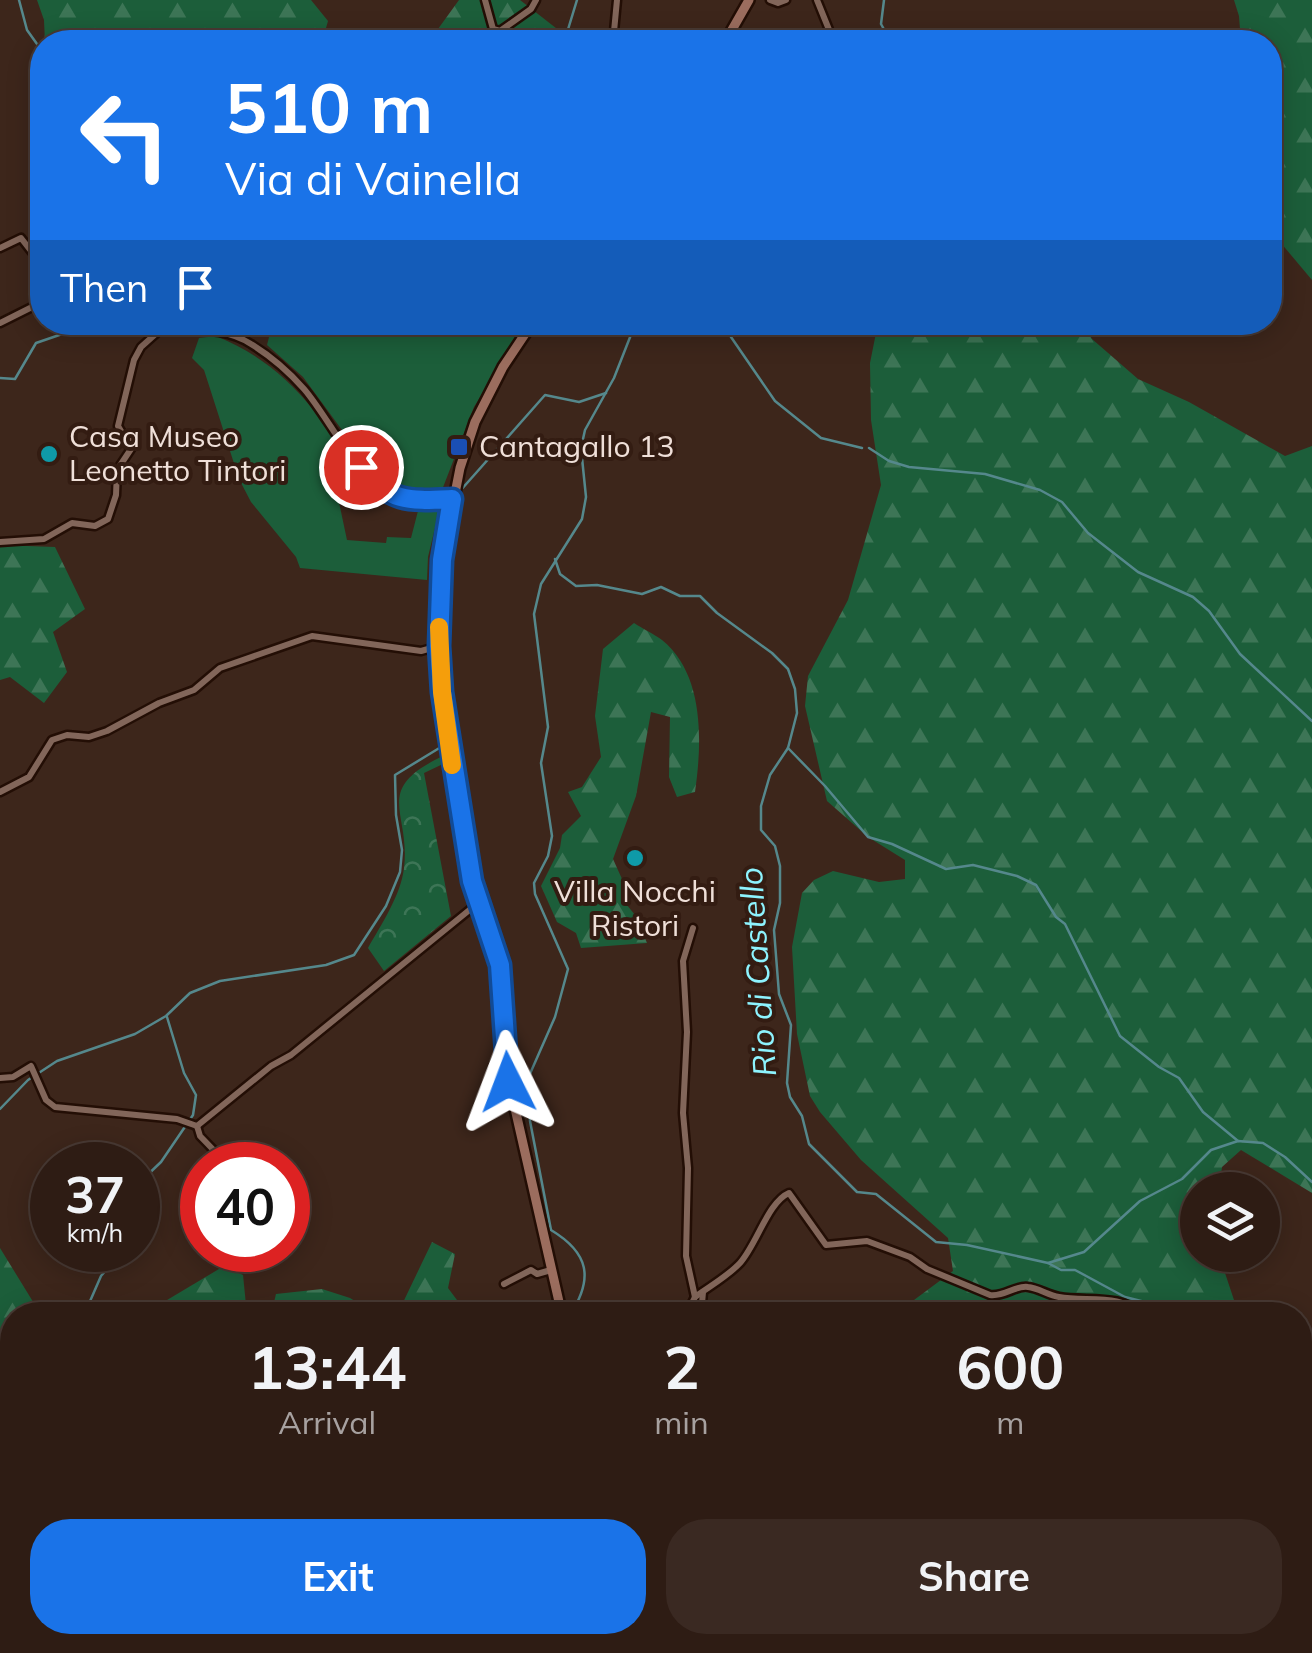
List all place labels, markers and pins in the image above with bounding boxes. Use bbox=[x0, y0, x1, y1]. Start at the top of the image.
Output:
place label: Casa Museo Leonetto Tintori bbox=[69, 417, 286, 489]
pin bbox=[319, 425, 404, 510]
place label: Cantagallo 13 bbox=[479, 427, 674, 465]
marker: Cantagallo 13 bbox=[448, 436, 470, 458]
marker: Casa Museo Leonetto Tintori bbox=[38, 443, 60, 465]
marker: Villa Nocchi Ristori bbox=[624, 847, 646, 869]
place label: Villa Nocchi Ristori bbox=[554, 872, 716, 944]

